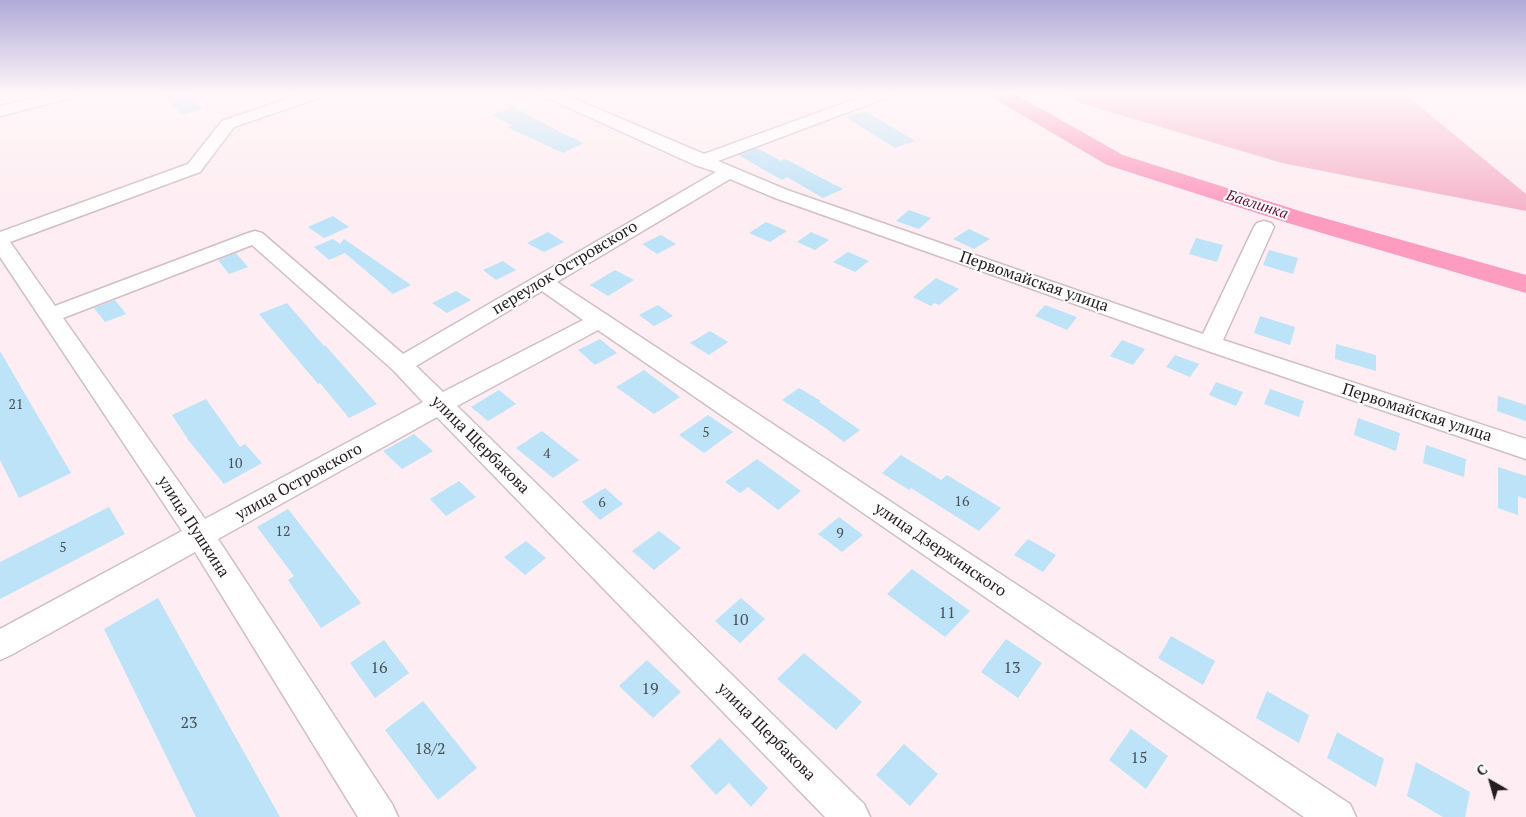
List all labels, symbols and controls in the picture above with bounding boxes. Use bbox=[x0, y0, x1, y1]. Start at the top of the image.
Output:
water label: Бавлинка bbox=[1224, 187, 1290, 223]
street label: переулок Островского bbox=[489, 217, 641, 319]
street label: Первомайская улица bbox=[957, 248, 1111, 316]
street label: Первомайская улица bbox=[1340, 380, 1494, 446]
street label: улица Щербакова bbox=[427, 392, 533, 498]
house number: 21 bbox=[9, 397, 23, 413]
house number: 5 bbox=[702, 425, 710, 441]
street label: улица Островского bbox=[232, 439, 366, 525]
house number: 4 bbox=[543, 446, 551, 462]
house number: 10 bbox=[228, 456, 242, 472]
street label: улица Пушкина bbox=[153, 473, 233, 581]
house number: 16 bbox=[955, 494, 969, 510]
house number: 6 bbox=[598, 495, 606, 511]
street label: улица Дзержинского bbox=[870, 499, 1010, 601]
house number: 12 bbox=[276, 524, 290, 540]
house number: 9 bbox=[836, 526, 844, 542]
house number: 5 bbox=[59, 540, 67, 556]
house number: 11 bbox=[938, 603, 956, 623]
house number: 10 bbox=[731, 610, 749, 630]
house number: 16 bbox=[370, 658, 388, 678]
house number: 13 bbox=[1003, 658, 1021, 678]
house number: 19 bbox=[641, 679, 659, 699]
street label: улица Щербакова bbox=[713, 679, 819, 785]
house number: 23 bbox=[180, 713, 198, 733]
house number: 18/2 bbox=[414, 739, 446, 759]
house number: 15 bbox=[1130, 748, 1148, 768]
north arrow bbox=[1466, 757, 1516, 807]
text: С bbox=[1472, 759, 1491, 780]

